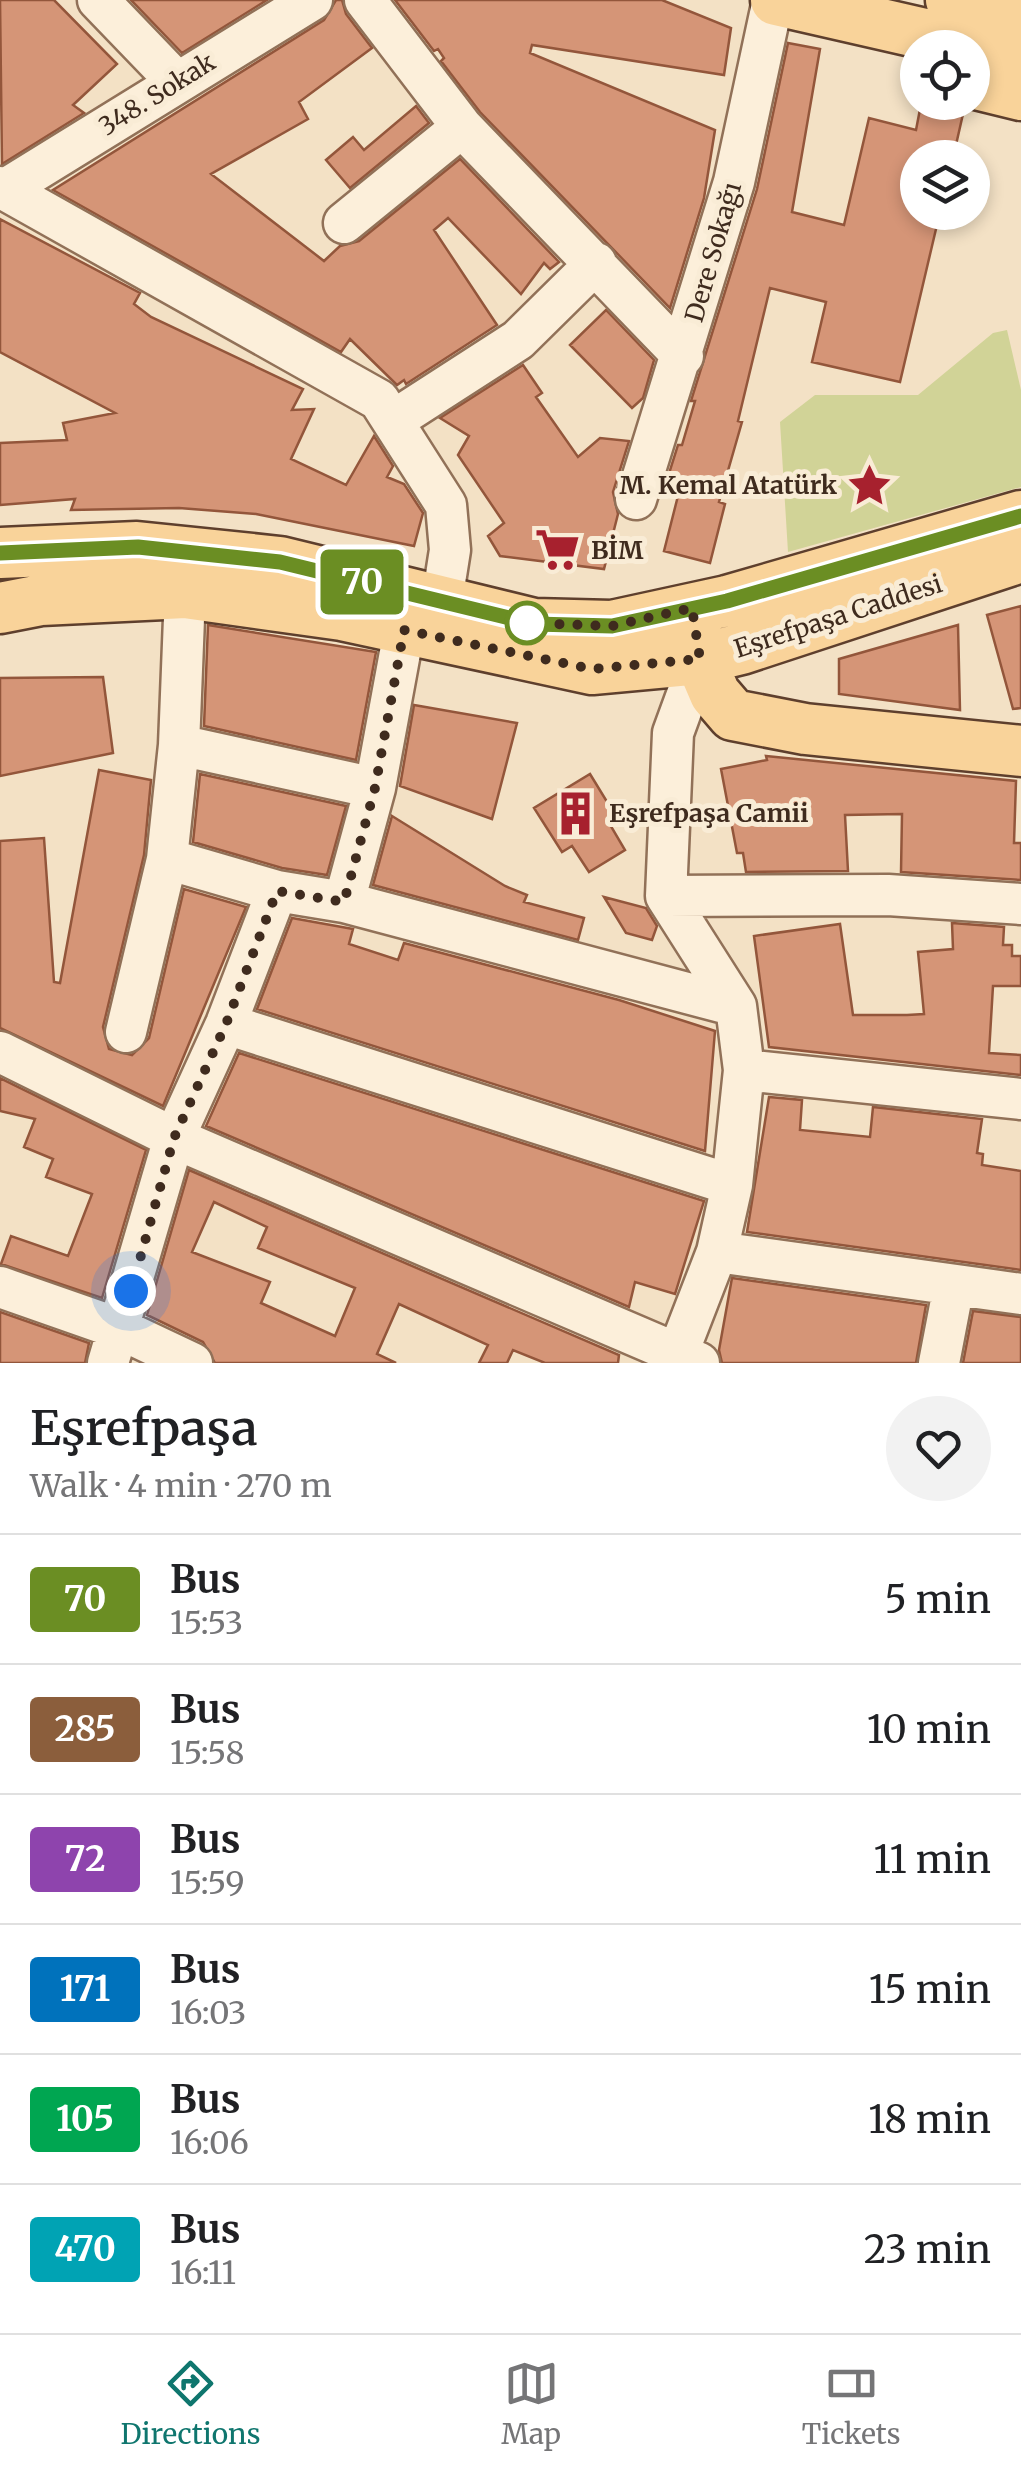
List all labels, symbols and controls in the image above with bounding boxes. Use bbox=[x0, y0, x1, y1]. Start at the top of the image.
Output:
map controls bbox=[900, 30, 990, 230]
button: locate bbox=[900, 30, 990, 120]
street label: 348. Sokak bbox=[93, 46, 221, 142]
button: layers bbox=[900, 140, 990, 230]
street label: Dere Sokağı bbox=[678, 178, 748, 326]
place icon: M. Kemal Atatürk bbox=[846, 461, 894, 509]
place label: M. Kemal Atatürk bbox=[620, 469, 838, 501]
supermarket icon: BİM bbox=[534, 526, 582, 574]
place label: BİM bbox=[591, 534, 644, 566]
line badge: 70 bbox=[317, 550, 407, 614]
text: 70 bbox=[340, 560, 384, 604]
street label: Eşrefpaşa Caddesi bbox=[730, 567, 946, 665]
unlabelled marker bbox=[506, 602, 548, 644]
building icon: Eşrefpaşa Camii bbox=[552, 789, 600, 837]
place label: Eşrefpaşa Camii bbox=[609, 797, 809, 829]
your location bbox=[106, 1266, 156, 1316]
button: heart bbox=[886, 1396, 991, 1501]
text: Eşrefpaşa bbox=[30, 1398, 258, 1458]
text: Walk · 4 min · 270 m bbox=[30, 1466, 332, 1506]
text: Bus bbox=[170, 1556, 240, 1603]
text: 5 min bbox=[885, 1576, 991, 1623]
text: 70 bbox=[63, 1577, 107, 1621]
text: 15:53 bbox=[170, 1603, 243, 1643]
text: Bus bbox=[170, 1686, 240, 1733]
text: 10 min bbox=[867, 1706, 991, 1753]
text: 285 bbox=[54, 1707, 116, 1751]
text: 15:58 bbox=[170, 1733, 245, 1773]
text: Bus bbox=[170, 1816, 240, 1863]
text: 11 min bbox=[874, 1836, 991, 1883]
text: 72 bbox=[64, 1837, 106, 1881]
text: 15:59 bbox=[170, 1863, 245, 1903]
text: Bus bbox=[170, 1946, 240, 1993]
text: 15 min bbox=[869, 1966, 991, 2013]
text: 171 bbox=[60, 1967, 110, 2011]
text: 16:03 bbox=[170, 1993, 246, 2033]
text: Bus bbox=[170, 2076, 240, 2123]
text: 18 min bbox=[868, 2096, 991, 2143]
text: 105 bbox=[56, 2097, 114, 2141]
text: 16:06 bbox=[170, 2123, 249, 2163]
text: Bus bbox=[170, 2206, 240, 2253]
text: 23 min bbox=[864, 2226, 991, 2273]
text: 470 bbox=[54, 2227, 116, 2271]
text: 16:11 bbox=[170, 2253, 236, 2293]
tab: Directions bbox=[120, 2356, 260, 2452]
tab: Map bbox=[501, 2356, 561, 2452]
tab: Tickets bbox=[802, 2356, 901, 2452]

